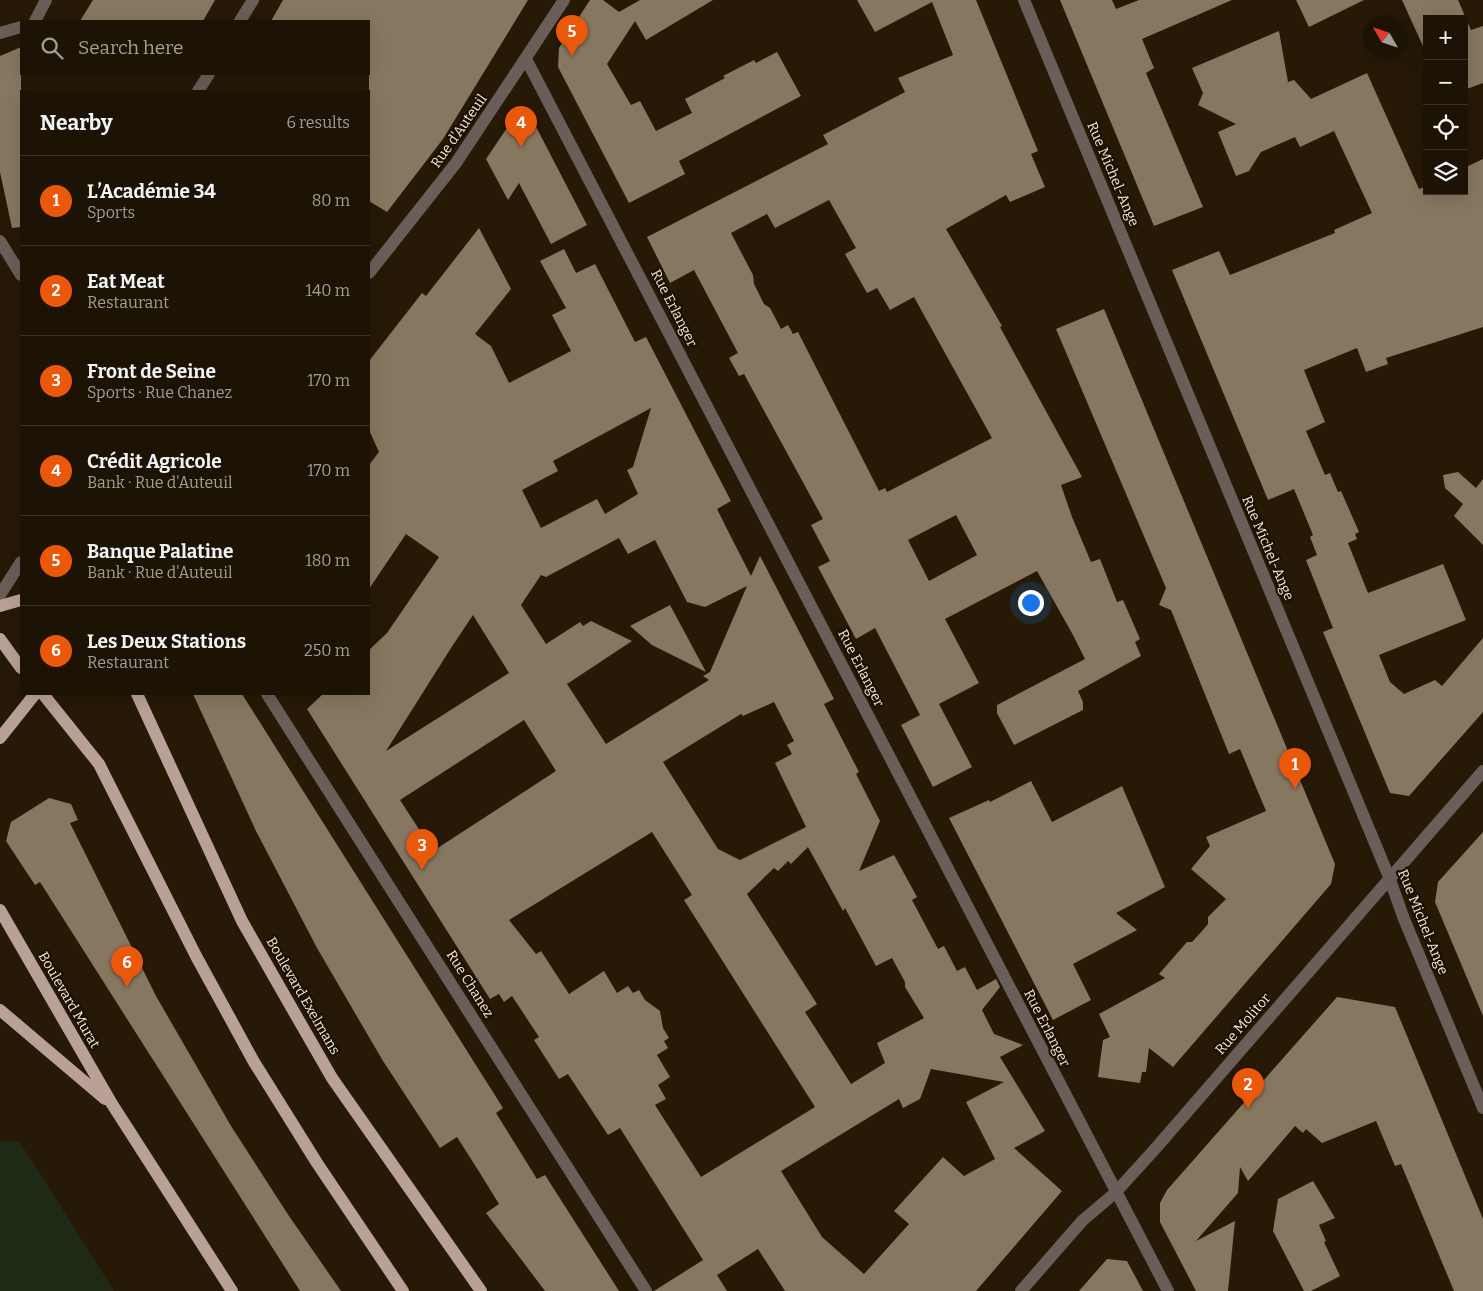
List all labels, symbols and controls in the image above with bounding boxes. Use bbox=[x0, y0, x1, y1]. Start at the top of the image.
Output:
pin: 5 bbox=[556, 15, 588, 56]
north arrow bbox=[1363, 15, 1408, 60]
map controls bbox=[1423, 15, 1468, 195]
button: + bbox=[1423, 15, 1468, 60]
search box bbox=[20, 20, 370, 75]
icon: search bbox=[38, 34, 66, 62]
text: Search here bbox=[78, 36, 183, 59]
button: − bbox=[1423, 60, 1468, 105]
street label: Rue d'Auteuil bbox=[427, 91, 491, 171]
button: locate bbox=[1423, 105, 1468, 150]
pin: 4 bbox=[505, 106, 537, 147]
text: Nearby bbox=[40, 110, 113, 136]
text: 6 results bbox=[287, 113, 350, 132]
street label: Rue Michel-Ange bbox=[1083, 119, 1143, 229]
button: layers bbox=[1423, 150, 1468, 195]
text: L’Académie 34 bbox=[87, 180, 216, 203]
text: 1 bbox=[53, 191, 59, 210]
text: 80 m bbox=[312, 191, 350, 210]
text: Sports bbox=[87, 203, 135, 222]
street label: Rue Erlanger bbox=[647, 267, 701, 349]
text: Eat Meat bbox=[87, 270, 165, 293]
text: 2 bbox=[51, 281, 61, 300]
text: 140 m bbox=[305, 281, 350, 300]
text: Restaurant bbox=[87, 293, 169, 312]
text: Front de Seine bbox=[87, 360, 216, 383]
text: 3 bbox=[51, 371, 61, 390]
text: 170 m bbox=[307, 371, 350, 390]
text: Sports · Rue Chanez bbox=[87, 383, 232, 402]
text: Crédit Agricole bbox=[87, 450, 222, 473]
text: 4 bbox=[51, 461, 61, 480]
text: 170 m bbox=[307, 461, 350, 480]
text: Bank · Rue d'Auteuil bbox=[87, 473, 233, 492]
street label: Rue Michel-Ange bbox=[1238, 493, 1298, 603]
text: Banque Palatine bbox=[87, 540, 234, 563]
text: 5 bbox=[52, 551, 60, 570]
text: 180 m bbox=[305, 551, 350, 570]
text: Bank · Rue d'Auteuil bbox=[87, 563, 233, 582]
your location bbox=[1018, 590, 1044, 616]
street label: Rue Erlanger bbox=[834, 627, 888, 709]
text: Les Deux Stations bbox=[87, 630, 246, 653]
text: 6 bbox=[51, 641, 61, 660]
text: 250 m bbox=[304, 641, 350, 660]
text: Restaurant bbox=[87, 653, 169, 672]
pin: 1 bbox=[1279, 748, 1311, 789]
pin: 3 bbox=[406, 829, 438, 870]
street label: Rue Michel-Ange bbox=[1394, 867, 1452, 977]
street label: Boulevard Exelmans bbox=[262, 934, 344, 1058]
pin: 6 bbox=[111, 946, 143, 987]
street label: Rue Chanez bbox=[443, 947, 498, 1021]
street label: Boulevard Murat bbox=[35, 949, 103, 1051]
street label: Rue Erlanger bbox=[1020, 987, 1074, 1069]
street label: Rue Molitor bbox=[1212, 990, 1274, 1058]
pin: 2 bbox=[1232, 1068, 1264, 1109]

